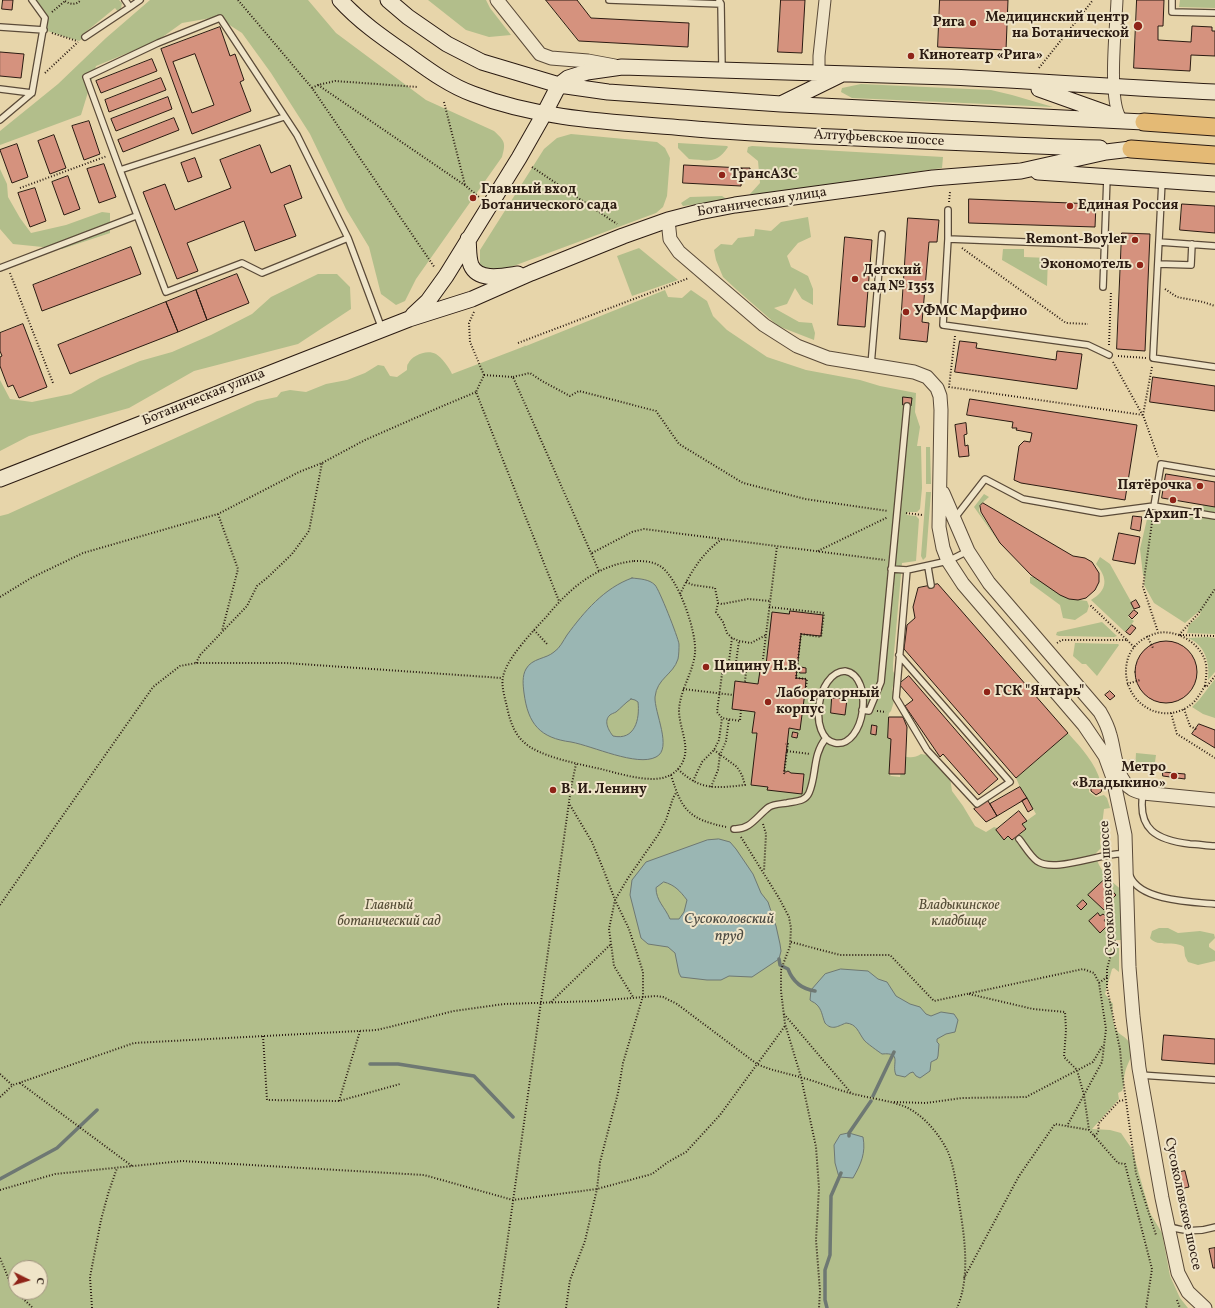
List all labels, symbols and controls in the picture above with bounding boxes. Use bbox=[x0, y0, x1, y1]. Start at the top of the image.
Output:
place label: Медицинский центр на Ботанической bbox=[985, 10, 1129, 42]
place label: Рига bbox=[933, 15, 965, 31]
marker: Рига bbox=[968, 18, 978, 28]
marker: Медицинский центр на Ботанической bbox=[1132, 20, 1144, 32]
place label: Кинотеатр «Рига» bbox=[919, 48, 1043, 64]
marker: Кинотеатр «Рига» bbox=[906, 51, 916, 61]
street label: Алтуфьевское шоссе bbox=[813, 127, 945, 151]
place label: ТрансАЗС bbox=[730, 167, 798, 183]
marker: ТрансАЗС bbox=[717, 170, 727, 180]
place label: Главный вход Ботанического сада bbox=[481, 182, 617, 214]
street label: Ботаническая улица bbox=[696, 184, 828, 222]
marker: Главный вход Ботанического сада bbox=[468, 193, 478, 203]
place label: Единая Россия bbox=[1078, 198, 1179, 214]
marker: Единая Россия bbox=[1065, 201, 1075, 211]
place label: Remont-Boyler bbox=[1026, 232, 1127, 248]
marker: Remont-Boyler bbox=[1130, 235, 1140, 245]
place label: Экономотель bbox=[1041, 257, 1132, 273]
marker: Экономотель bbox=[1135, 260, 1145, 270]
place label: Детский сад № 1353 bbox=[863, 263, 934, 296]
marker: Детский сад № 1353 bbox=[850, 274, 860, 284]
place label: УФМС Марфино bbox=[914, 304, 1027, 320]
marker: УФМС Марфино bbox=[901, 307, 911, 317]
street label: Ботаническая улица bbox=[140, 366, 268, 430]
place label: Пятёрочка bbox=[1117, 478, 1192, 494]
marker: Пятёрочка bbox=[1195, 481, 1205, 491]
marker: Архип-Т bbox=[1168, 495, 1178, 505]
place label: Архип-Т bbox=[1144, 507, 1202, 523]
place label: Цицину Н.В. bbox=[714, 659, 801, 675]
marker: Цицину Н.В. bbox=[701, 662, 711, 672]
place label: ГСК "Янтарь" bbox=[995, 684, 1084, 700]
place label: Лабораторный корпус bbox=[776, 686, 880, 718]
marker: ГСК "Янтарь" bbox=[982, 687, 992, 697]
marker: Лабораторный корпус bbox=[763, 697, 773, 707]
place label: Метро «Владыкино» bbox=[1072, 760, 1166, 792]
marker: Метро «Владыкино» bbox=[1169, 771, 1179, 781]
place label: В. И. Ленину bbox=[561, 782, 647, 798]
marker: В. И. Ленину bbox=[548, 785, 558, 795]
street label: Сусоколовское шоссе bbox=[1097, 820, 1121, 956]
park label: Главный ботанический сад bbox=[338, 898, 440, 930]
park label: Владыкинское кладбище bbox=[918, 898, 1000, 930]
water label: Сусоколовский пруд bbox=[684, 911, 774, 946]
street label: Сусоколовское шоссе bbox=[1160, 1136, 1204, 1272]
north arrow bbox=[8, 1260, 48, 1300]
text: С bbox=[32, 1277, 47, 1285]

